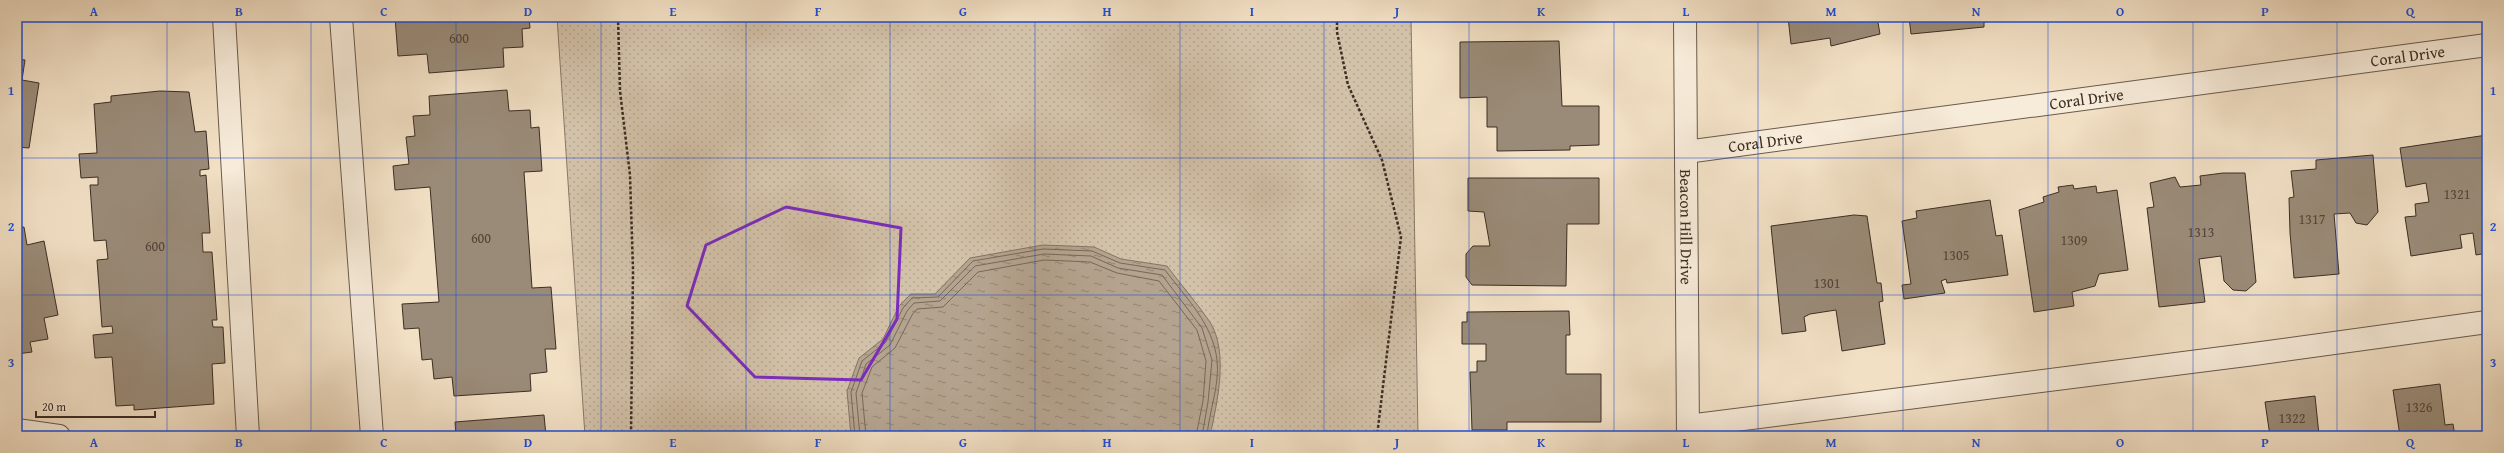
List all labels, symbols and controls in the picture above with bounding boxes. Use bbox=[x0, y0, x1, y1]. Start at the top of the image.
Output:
text: A bbox=[90, 2, 99, 21]
text: B bbox=[235, 2, 243, 21]
text: C bbox=[380, 2, 388, 21]
text: D bbox=[524, 2, 532, 21]
text: E bbox=[670, 2, 677, 21]
text: F bbox=[815, 2, 822, 21]
text: G bbox=[959, 2, 967, 21]
text: H bbox=[1102, 2, 1112, 21]
text: I bbox=[1250, 2, 1254, 21]
text: J bbox=[1393, 2, 1400, 21]
text: K bbox=[1537, 2, 1546, 21]
text: L bbox=[1683, 2, 1690, 21]
text: M bbox=[1825, 2, 1837, 21]
text: N bbox=[1972, 2, 1981, 21]
text: O bbox=[2116, 2, 2124, 21]
text: P bbox=[2261, 2, 2269, 21]
text: Q bbox=[2406, 2, 2416, 21]
house number: 600 bbox=[449, 28, 469, 48]
street label: Coral Drive bbox=[2369, 39, 2446, 72]
text: 1 bbox=[8, 81, 14, 100]
text: 1 bbox=[2490, 81, 2496, 100]
street label: Coral Drive bbox=[2048, 82, 2125, 115]
street label: Coral Drive bbox=[1727, 125, 1804, 158]
street label: Beacon Hill Drive bbox=[1674, 169, 1699, 285]
house number: 1321 bbox=[2444, 184, 2470, 204]
house number: 1317 bbox=[2299, 209, 2326, 229]
text: 2 bbox=[8, 217, 15, 236]
text: 2 bbox=[2490, 217, 2497, 236]
house number: 1313 bbox=[2188, 222, 2214, 242]
house number: 600 bbox=[471, 228, 491, 248]
house number: 1309 bbox=[2061, 230, 2088, 250]
house number: 600 bbox=[145, 236, 165, 256]
house number: 1305 bbox=[1943, 245, 1969, 265]
house number: 1301 bbox=[1814, 273, 1840, 293]
text: 3 bbox=[8, 353, 14, 372]
text: 3 bbox=[2490, 353, 2496, 372]
scale bar bbox=[36, 393, 155, 419]
house number: 1326 bbox=[2406, 397, 2433, 417]
text: 20 m bbox=[42, 398, 66, 415]
house number: 1322 bbox=[2279, 408, 2305, 428]
text: A bbox=[90, 433, 99, 452]
text: B bbox=[235, 433, 243, 452]
text: C bbox=[380, 433, 388, 452]
text: D bbox=[524, 433, 532, 452]
text: E bbox=[670, 433, 677, 452]
text: F bbox=[815, 433, 822, 452]
text: G bbox=[959, 433, 967, 452]
text: H bbox=[1102, 433, 1112, 452]
text: I bbox=[1250, 433, 1254, 452]
text: J bbox=[1393, 433, 1400, 452]
text: K bbox=[1537, 433, 1546, 452]
text: L bbox=[1683, 433, 1690, 452]
text: M bbox=[1825, 433, 1837, 452]
text: N bbox=[1972, 433, 1981, 452]
text: O bbox=[2116, 433, 2124, 452]
text: P bbox=[2261, 433, 2269, 452]
text: Q bbox=[2406, 433, 2416, 452]

